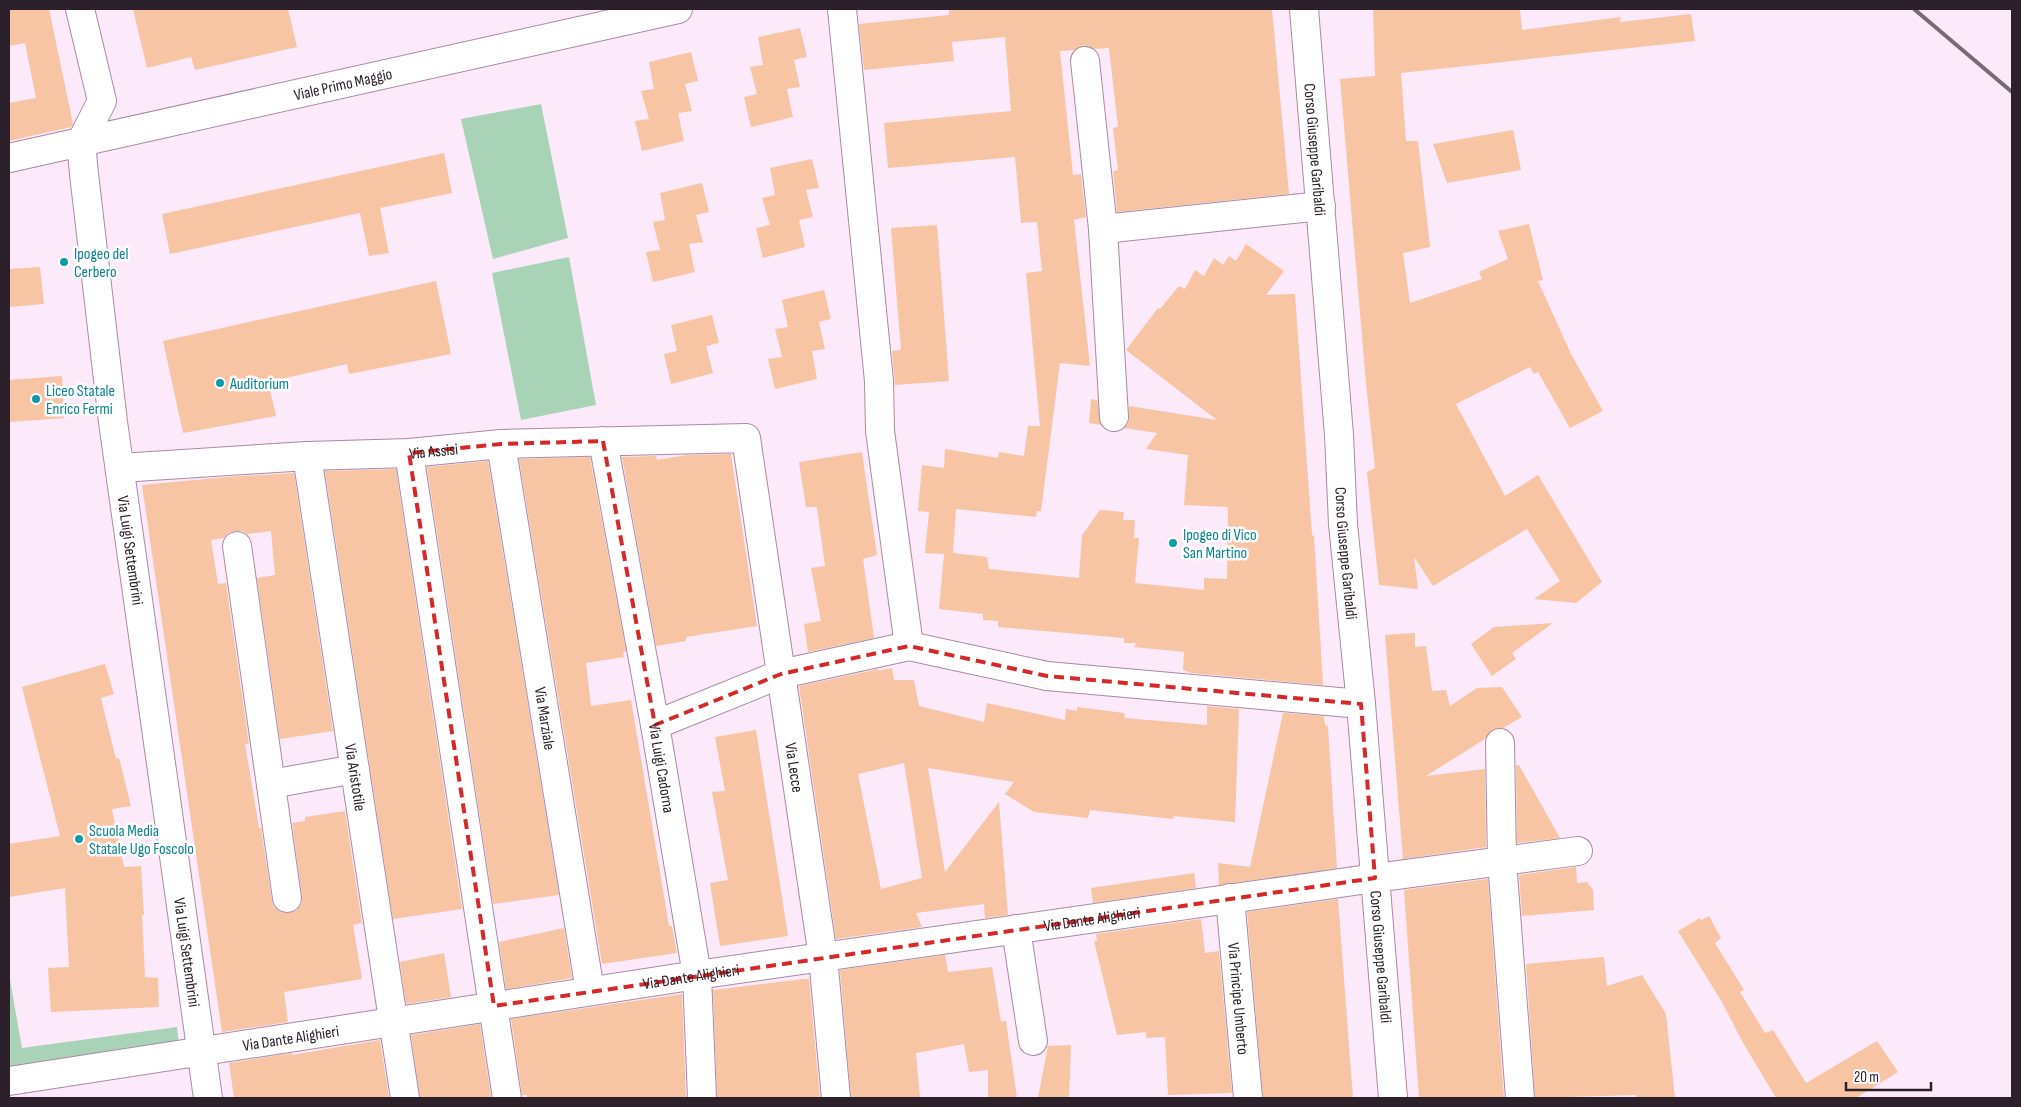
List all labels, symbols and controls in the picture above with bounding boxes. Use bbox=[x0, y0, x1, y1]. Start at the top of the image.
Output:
street label: Viale Primo Maggio bbox=[292, 65, 394, 105]
street label: Corso Giuseppe Garibaldi bbox=[1299, 83, 1329, 217]
place label: Ipogeo del Cerbero bbox=[74, 245, 128, 282]
marker: Ipogeo del Cerbero bbox=[58, 256, 70, 268]
place label: Auditorium bbox=[229, 375, 289, 394]
marker: Auditorium bbox=[214, 377, 226, 389]
place label: Liceo Statale Enrico Fermi bbox=[46, 382, 115, 419]
marker: Liceo Statale Enrico Fermi bbox=[30, 393, 42, 405]
street label: Via Assisi bbox=[408, 440, 459, 464]
street label: Corso Giuseppe Garibaldi bbox=[1330, 487, 1361, 621]
street label: Via Luigi Settembrini bbox=[112, 495, 147, 606]
place label: Ipogeo di Vico San Martino bbox=[1183, 526, 1257, 563]
marker: Ipogeo di Vico San Martino bbox=[1167, 537, 1179, 549]
street label: Via Marziale bbox=[530, 686, 559, 752]
street label: Via Luigi Cadorna bbox=[644, 721, 678, 814]
street label: Via Lecce bbox=[780, 741, 806, 794]
street label: Via Aristotile bbox=[340, 742, 369, 813]
place label: Scuola Media Statale Ugo Foscolo bbox=[89, 822, 194, 859]
marker: Scuola Media Statale Ugo Foscolo bbox=[73, 833, 85, 845]
street label: Corso Giuseppe Garibaldi bbox=[1365, 890, 1395, 1024]
street label: Via Luigi Settembrini bbox=[169, 897, 203, 1008]
street label: Via Dante Alighieri bbox=[1043, 904, 1142, 936]
street label: Via Principe Umberto bbox=[1223, 942, 1252, 1056]
street label: Via Dante Alighieri bbox=[642, 961, 741, 994]
street label: Via Dante Alighieri bbox=[241, 1022, 340, 1056]
scale bar bbox=[1846, 1060, 1931, 1092]
text: 20 m bbox=[1854, 1068, 1879, 1087]

